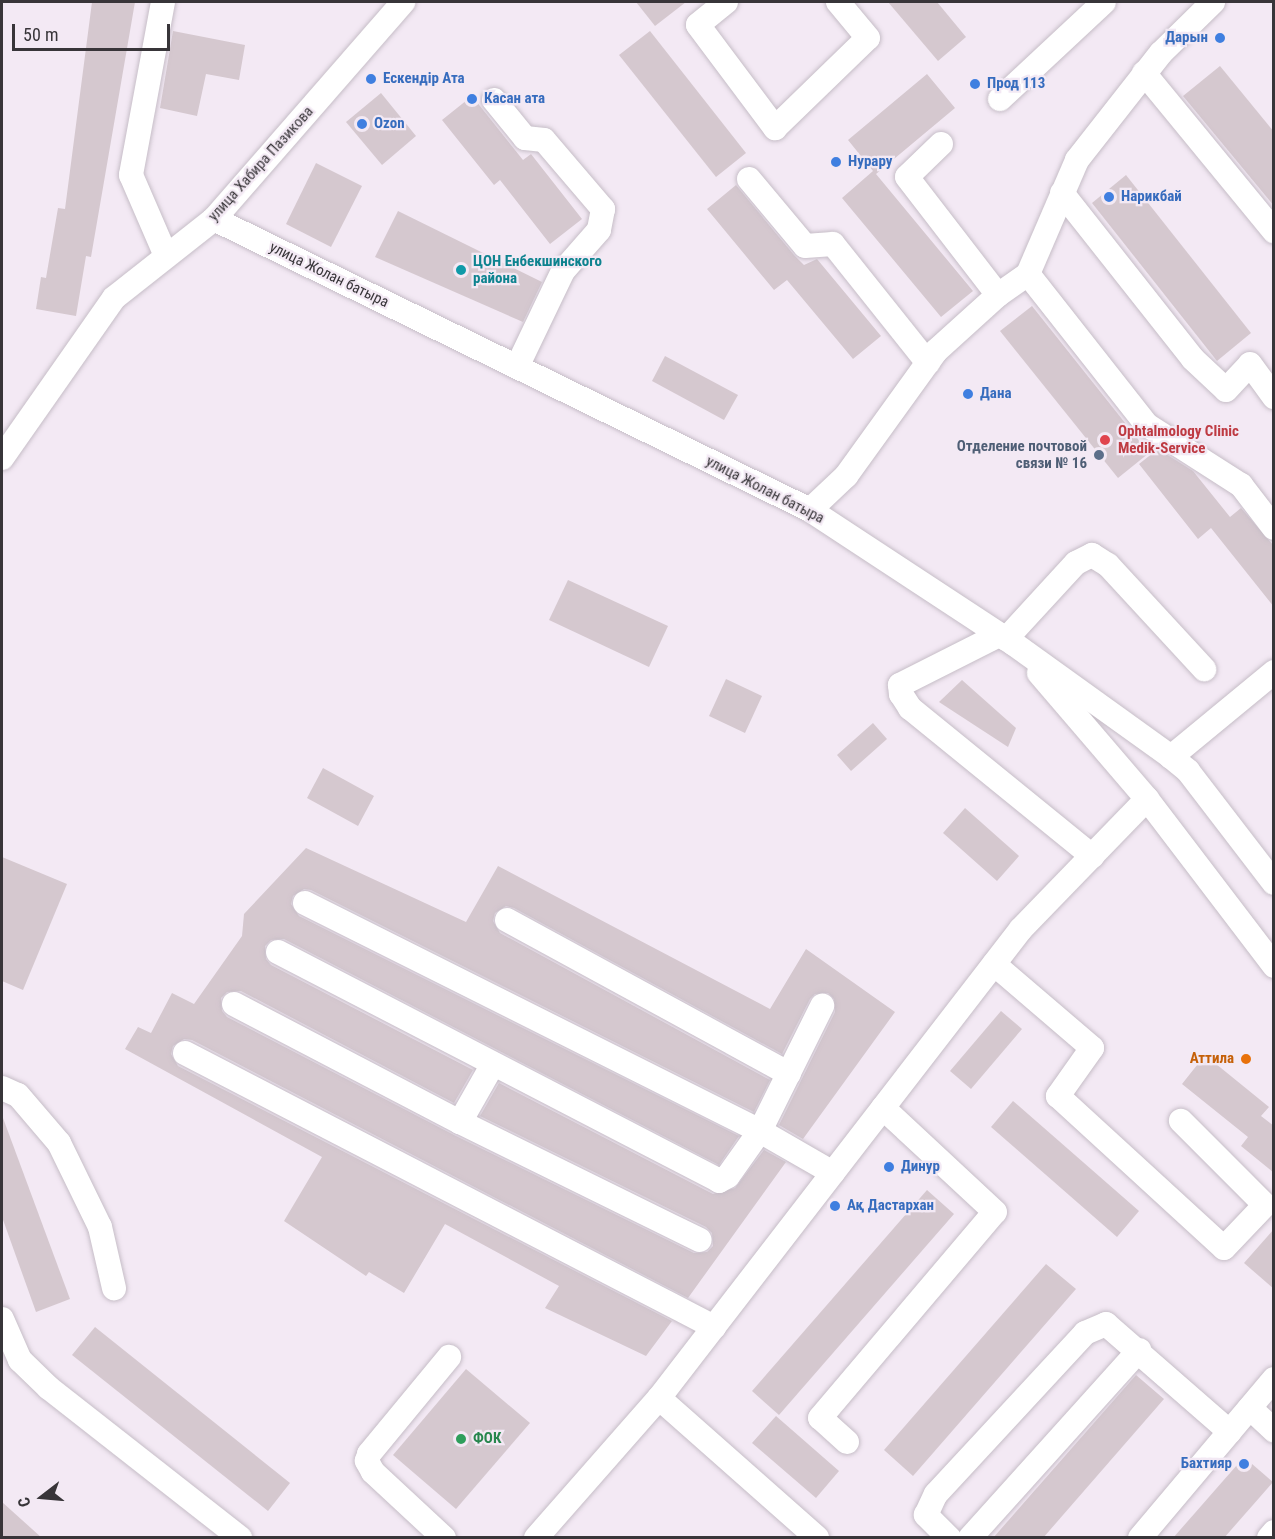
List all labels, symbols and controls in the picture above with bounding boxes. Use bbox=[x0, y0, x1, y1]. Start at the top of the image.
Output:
scale bar bbox=[15, 12, 172, 50]
text: 50 m bbox=[23, 24, 58, 45]
place label: Дарын bbox=[1165, 29, 1208, 47]
marker: Дарын bbox=[1213, 31, 1227, 45]
place label: Ескендір Ата bbox=[383, 70, 465, 88]
marker: Ескендір Ата bbox=[364, 72, 378, 86]
place label: Прод 113 bbox=[987, 75, 1045, 93]
marker: Прод 113 bbox=[968, 77, 982, 91]
place label: Касан ата bbox=[484, 90, 545, 108]
marker: Касан ата bbox=[465, 92, 479, 106]
street label: улица Хабира Пазикова bbox=[205, 103, 317, 225]
place label: Ozon bbox=[374, 115, 405, 133]
marker: Ozon bbox=[355, 117, 369, 131]
place label: Нурару bbox=[848, 153, 892, 171]
marker: Нурару bbox=[829, 155, 843, 169]
place label: Нарикбай bbox=[1121, 188, 1182, 206]
marker: Нарикбай bbox=[1102, 190, 1116, 204]
street label: улица Жолан батыра bbox=[267, 238, 391, 312]
place label: ЦОН Енбекшинского района bbox=[473, 252, 602, 287]
marker: ЦОН Енбекшинского района bbox=[454, 263, 468, 277]
place label: Дана bbox=[980, 385, 1011, 403]
marker: Дана bbox=[961, 387, 975, 401]
place label: Ophtalmology Clinic Medik-Service bbox=[1118, 422, 1239, 457]
marker: Ophtalmology Clinic Medik-Service bbox=[1096, 431, 1114, 449]
place label: Отделение почтовой связи № 16 bbox=[957, 437, 1087, 472]
marker: Отделение почтовой связи № 16 bbox=[1092, 448, 1106, 462]
street label: улица Жолан батыра bbox=[703, 452, 827, 528]
place label: Аттила bbox=[1190, 1050, 1234, 1068]
marker: Аттила bbox=[1239, 1052, 1253, 1066]
place label: Динур bbox=[901, 1158, 940, 1176]
marker: Динур bbox=[882, 1160, 896, 1174]
place label: Ақ Дастархан bbox=[847, 1197, 934, 1215]
marker: Ақ Дастархан bbox=[828, 1199, 842, 1213]
place label: ФОК bbox=[473, 1430, 501, 1448]
marker: ФОК bbox=[454, 1432, 468, 1446]
place label: Бахтияр bbox=[1181, 1455, 1232, 1473]
marker: Бахтияр bbox=[1237, 1457, 1251, 1471]
north arrow bbox=[12, 1467, 72, 1527]
text: С bbox=[14, 1495, 35, 1509]

